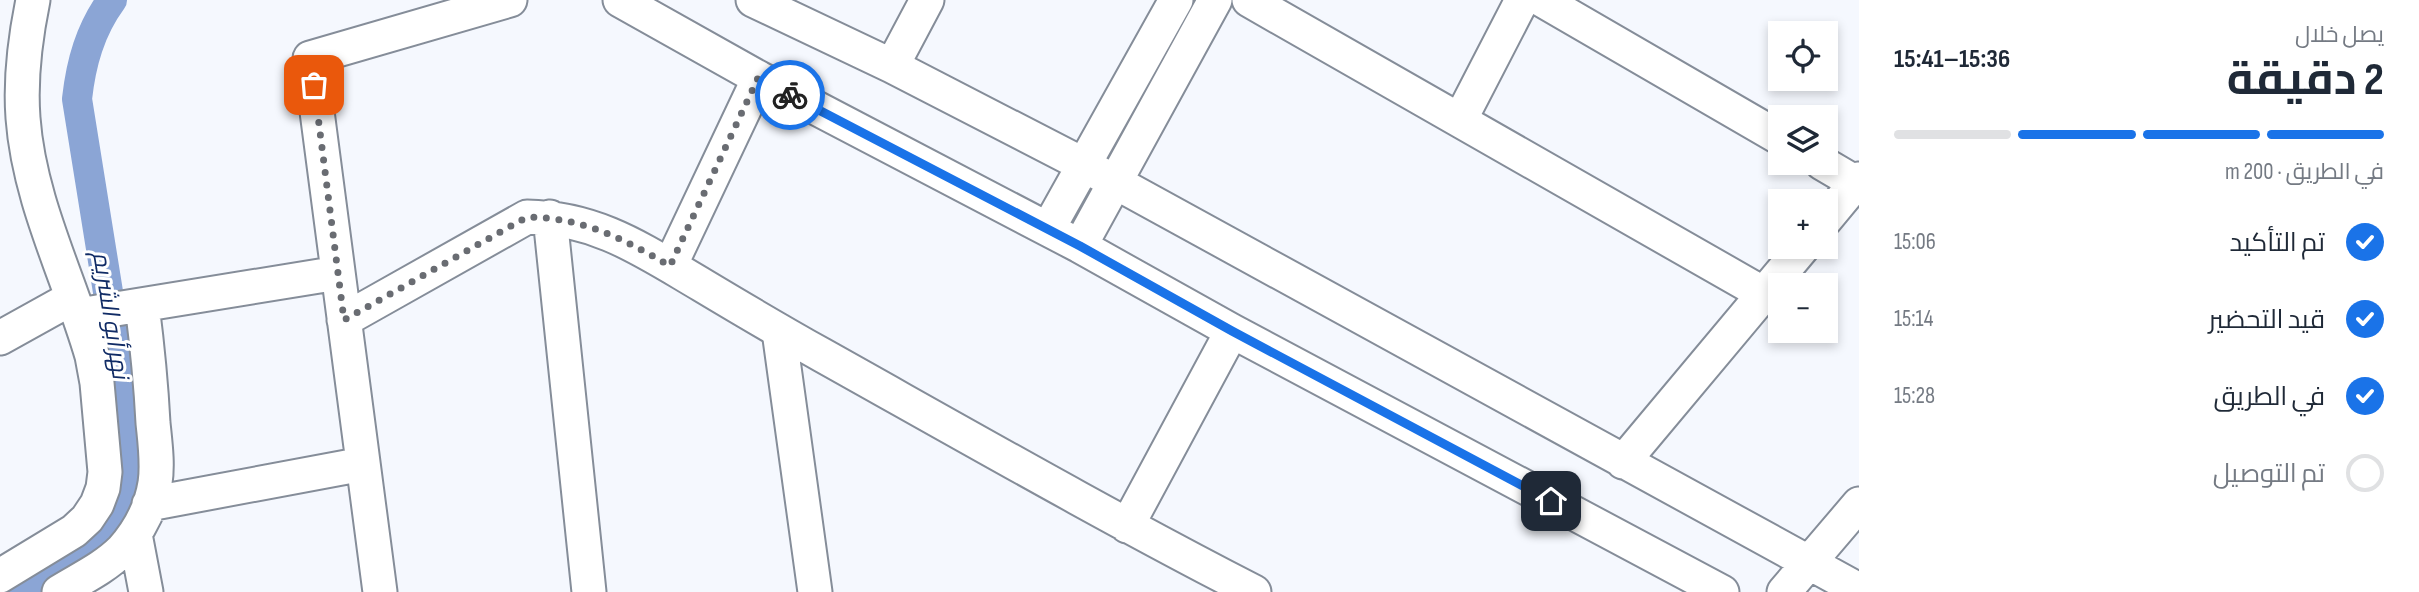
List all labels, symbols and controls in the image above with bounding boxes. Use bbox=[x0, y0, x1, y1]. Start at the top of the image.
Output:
map controls bbox=[1768, 21, 1838, 343]
button: locate bbox=[1768, 21, 1838, 91]
text: يصل خلال bbox=[2295, 21, 2384, 49]
text: 15:36–15:41 bbox=[1894, 44, 2010, 75]
text: 2 دقيقة bbox=[2227, 53, 2384, 108]
pin bbox=[284, 55, 344, 115]
courier bbox=[755, 60, 825, 130]
icon: bag bbox=[295, 66, 333, 104]
icon: bike bbox=[771, 76, 809, 114]
button: layers bbox=[1768, 105, 1838, 175]
text: في الطريق · 200 m bbox=[2225, 158, 2384, 186]
button: + bbox=[1768, 189, 1838, 259]
icon: check bbox=[2346, 223, 2384, 261]
text: 15:06 bbox=[1894, 228, 1936, 256]
text: تم التأكيد bbox=[2230, 228, 2325, 259]
water label: نهر أبو الشريم bbox=[85, 248, 137, 383]
button: − bbox=[1768, 273, 1838, 343]
icon: check bbox=[2346, 300, 2384, 338]
text: 15:14 bbox=[1894, 305, 1933, 333]
text: قيد التحضير bbox=[2208, 305, 2325, 336]
icon: check bbox=[2346, 377, 2384, 415]
text: 15:28 bbox=[1894, 382, 1935, 410]
text: في الطريق bbox=[2214, 382, 2325, 413]
text: تم التوصيل bbox=[2213, 459, 2325, 490]
pin bbox=[1521, 471, 1581, 531]
icon: home bbox=[1532, 482, 1570, 520]

